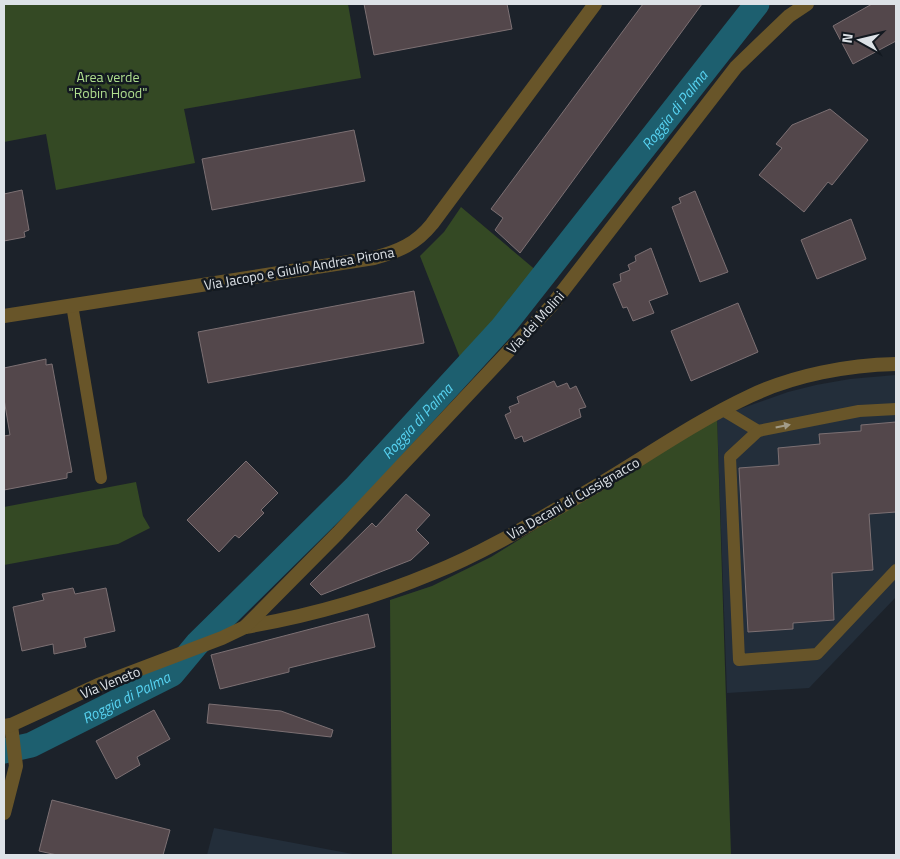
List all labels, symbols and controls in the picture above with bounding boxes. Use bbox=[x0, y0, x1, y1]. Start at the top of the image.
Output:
north arrow bbox=[835, 15, 885, 65]
text: N bbox=[836, 32, 858, 44]
water label: Roggia di Palma bbox=[635, 64, 714, 154]
park label: Area verde "Robin Hood" bbox=[69, 66, 147, 103]
street label: Via Jacopo e Giulio Andrea Pirona bbox=[202, 241, 396, 295]
street label: Via dei Molini bbox=[501, 286, 569, 358]
water label: Roggia di Palma bbox=[376, 377, 459, 464]
one-way arrow bbox=[775, 422, 790, 430]
street label: Via Decani di Cussignacco bbox=[503, 451, 643, 545]
street label: Via Veneto bbox=[77, 660, 143, 704]
water label: Roggia di Palma bbox=[78, 665, 175, 729]

